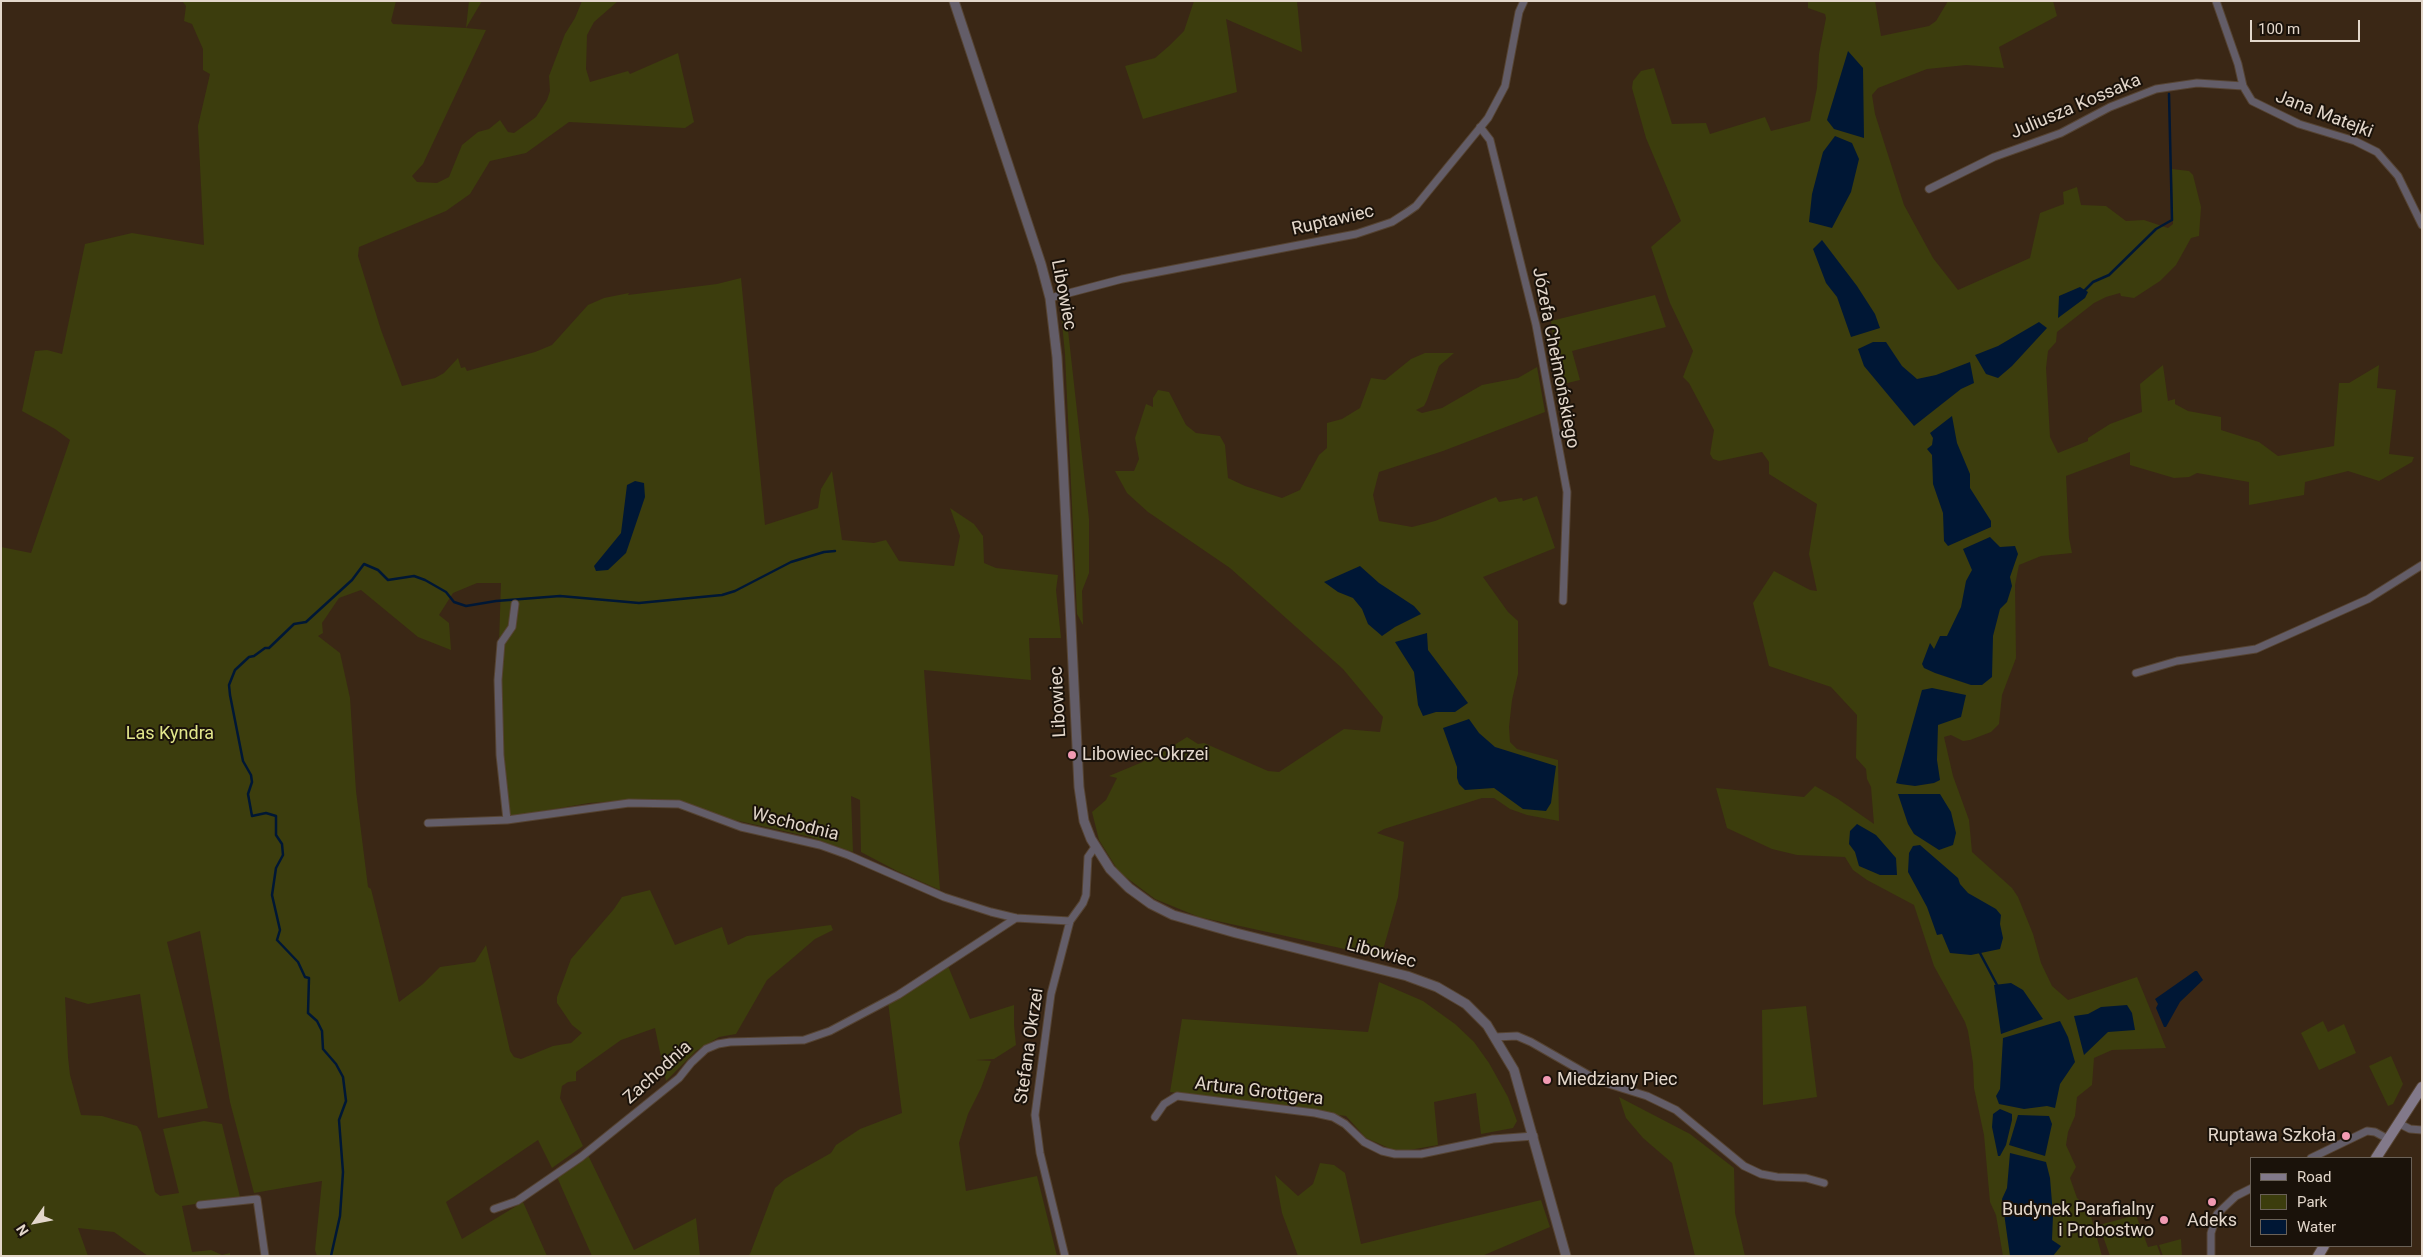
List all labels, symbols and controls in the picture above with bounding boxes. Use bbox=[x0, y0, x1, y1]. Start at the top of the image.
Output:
scale bar bbox=[2253, 10, 2363, 42]
text: 100 m bbox=[2258, 20, 2300, 38]
street label: Juliusza Kossaka bbox=[2008, 70, 2144, 144]
street label: Jana Matejki bbox=[2272, 87, 2376, 143]
street label: Ruptawiec bbox=[1290, 201, 1376, 241]
street label: Libowiec bbox=[1046, 258, 1080, 332]
street label: Józefa Chełmońskiego bbox=[1527, 266, 1583, 450]
street label: Libowiec bbox=[1046, 666, 1072, 738]
park label: Las Kyndra bbox=[126, 723, 214, 745]
place label: Libowiec-Okrzei bbox=[1082, 744, 1209, 766]
marker: Libowiec-Okrzei bbox=[1066, 749, 1078, 761]
street label: Wschodnia bbox=[749, 804, 841, 846]
street label: Libowiec bbox=[1344, 934, 1418, 974]
street label: Stefana Okrzei bbox=[1011, 987, 1049, 1105]
street label: Zachodnia bbox=[619, 1037, 697, 1109]
place label: Miedziany Piec bbox=[1557, 1069, 1678, 1091]
street label: Artura Grottgera bbox=[1193, 1073, 1325, 1111]
marker: Miedziany Piec bbox=[1541, 1074, 1553, 1086]
place label: Ruptawa Szkoła bbox=[2208, 1125, 2336, 1147]
marker: Ruptawa Szkoła bbox=[2340, 1130, 2352, 1142]
legend bbox=[2250, 1157, 2413, 1247]
text: Road bbox=[2297, 1168, 2331, 1186]
text: Park bbox=[2297, 1193, 2327, 1211]
marker: Adeks bbox=[2206, 1196, 2218, 1208]
north arrow bbox=[10, 1197, 60, 1247]
place label: Budynek Parafialny i Probostwo bbox=[2002, 1199, 2154, 1242]
place label: Adeks bbox=[2187, 1210, 2237, 1232]
marker: Budynek Parafialny i Probostwo bbox=[2158, 1214, 2170, 1226]
text: Water bbox=[2297, 1218, 2336, 1236]
text: N bbox=[13, 1222, 32, 1239]

